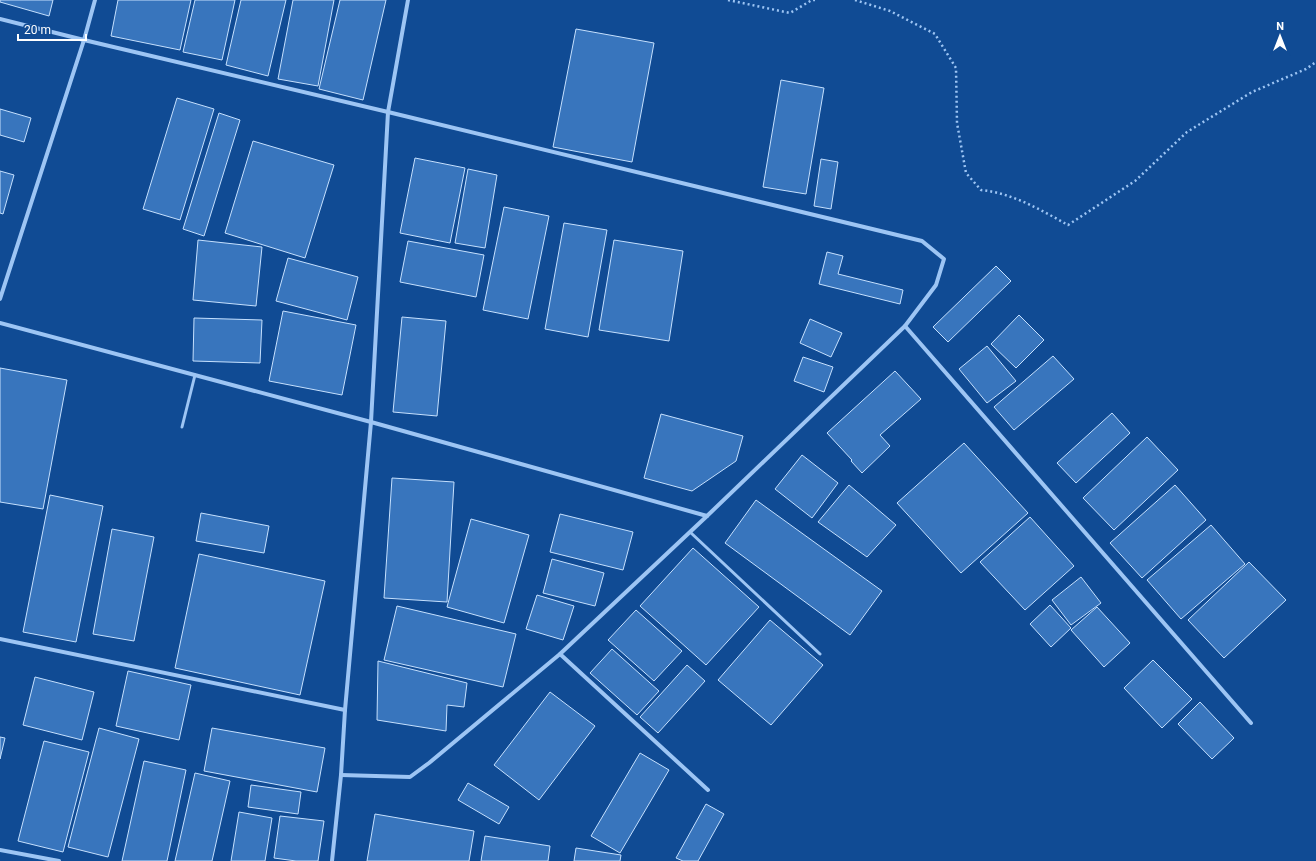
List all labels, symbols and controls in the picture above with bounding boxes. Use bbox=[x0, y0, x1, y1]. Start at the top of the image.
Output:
scale bar bbox=[18, 16, 86, 42]
north arrow bbox=[1260, 16, 1300, 56]
text: N bbox=[1276, 20, 1284, 33]
text: 20 m bbox=[24, 23, 51, 37]

